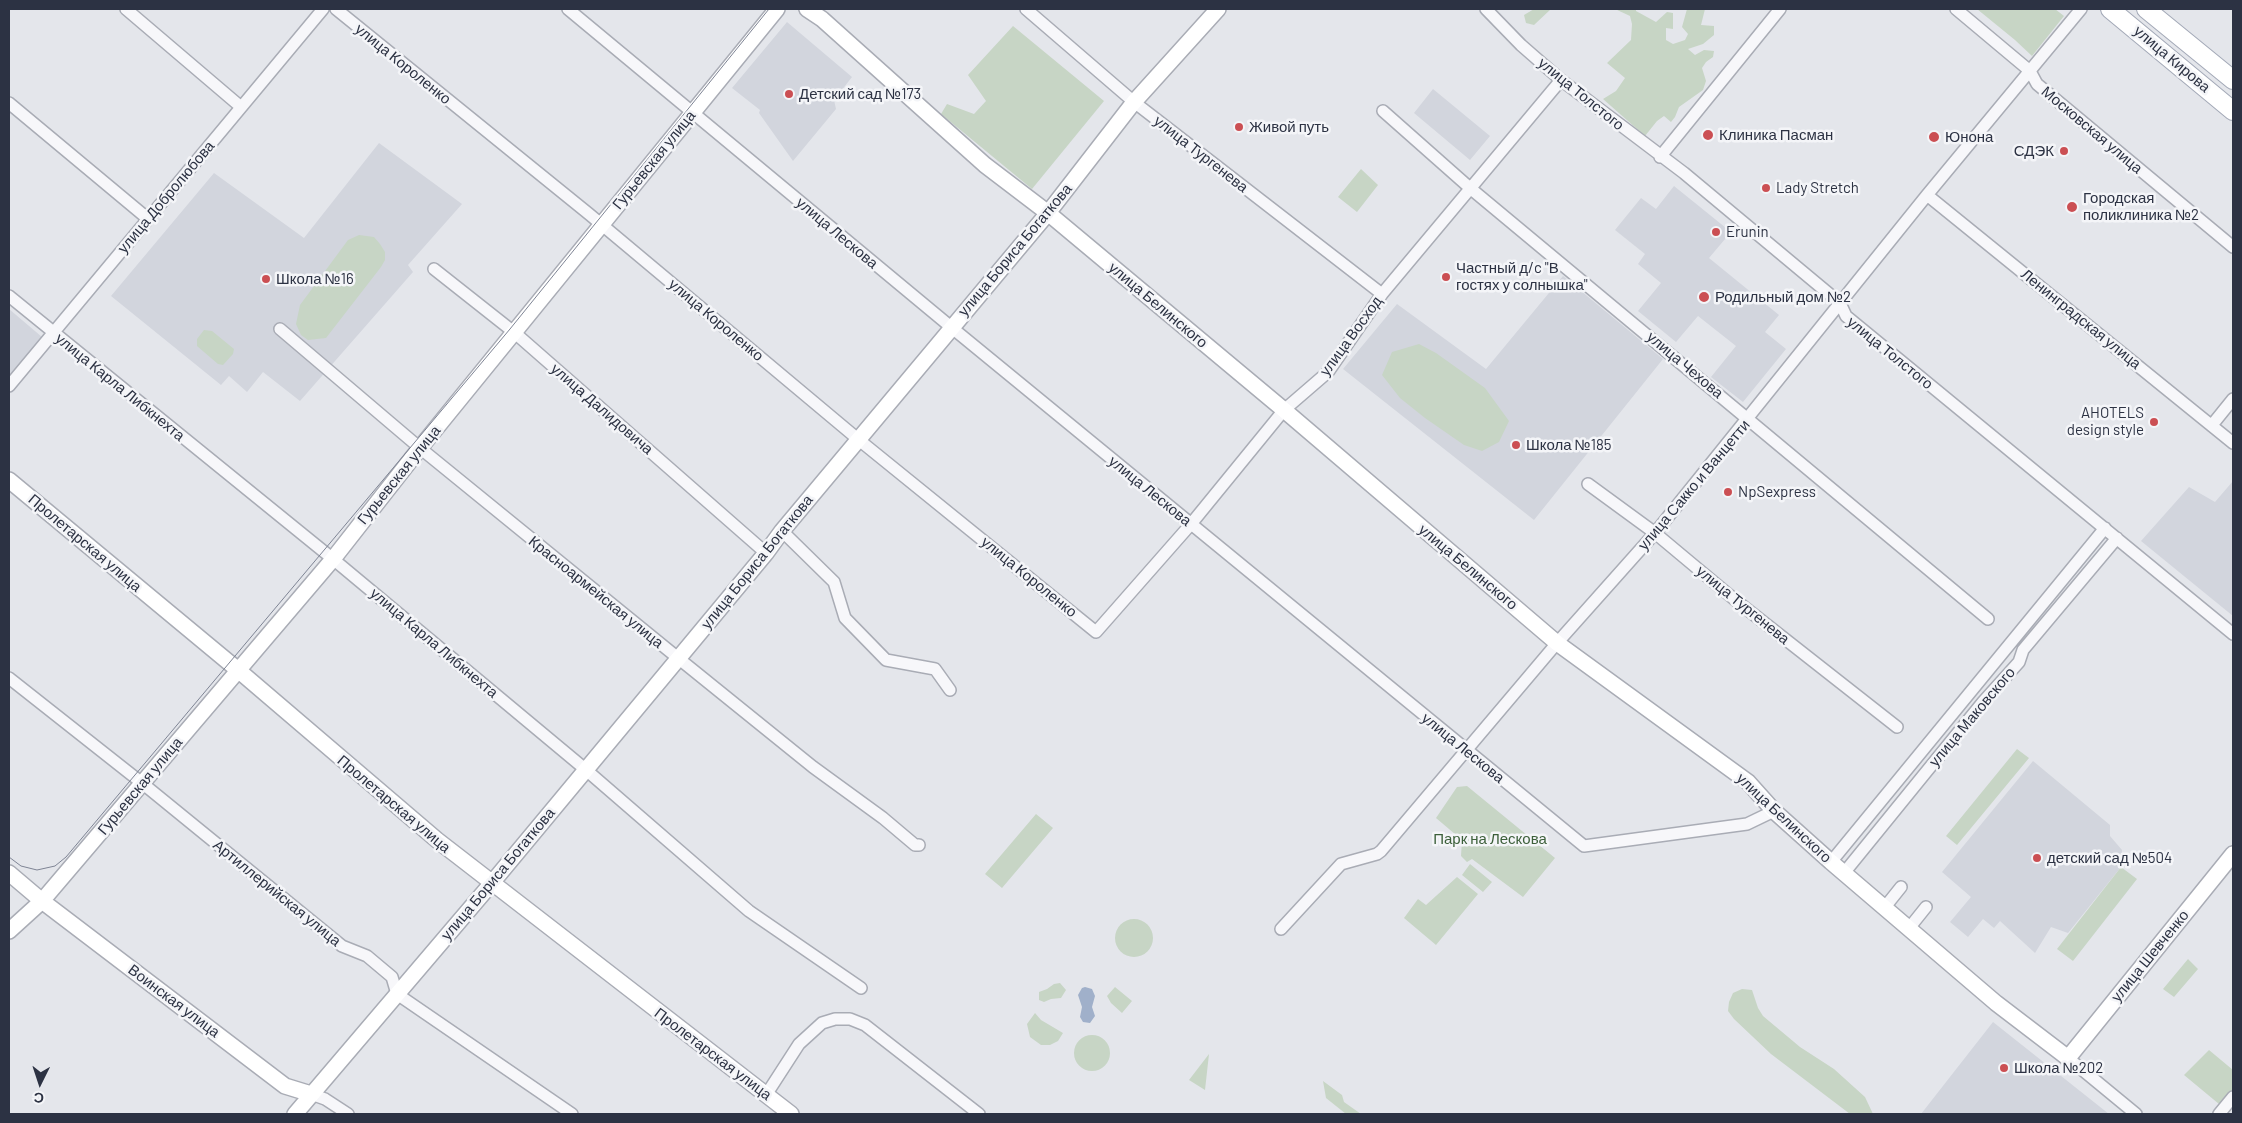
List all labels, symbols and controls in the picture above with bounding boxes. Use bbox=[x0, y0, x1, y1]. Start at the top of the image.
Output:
street label: улица Короленко bbox=[351, 20, 455, 108]
street label: улица Кирова bbox=[2130, 22, 2214, 96]
street label: улица Толстого bbox=[1535, 54, 1627, 134]
street label: Московская улица bbox=[2038, 82, 2146, 178]
place label: Детский сад №173 bbox=[799, 85, 921, 103]
marker: Детский сад №173 bbox=[783, 88, 795, 100]
street label: Гурьевская улица bbox=[609, 107, 699, 213]
street label: улица Тургенева bbox=[1150, 112, 1252, 196]
place label: Живой путь bbox=[1249, 118, 1329, 136]
marker: Живой путь bbox=[1233, 121, 1245, 133]
place label: Клиника Пасман bbox=[1719, 126, 1833, 144]
marker: Клиника Пасман bbox=[1701, 128, 1715, 142]
place label: Юнона bbox=[1945, 128, 1993, 146]
marker: Юнона bbox=[1927, 130, 1941, 144]
street label: улица Добролюбова bbox=[114, 137, 218, 257]
place label: СДЭК bbox=[2014, 142, 2054, 160]
marker: СДЭК bbox=[2058, 145, 2070, 157]
place label: Lady Stretch bbox=[1776, 179, 1859, 197]
street label: улица Бориса Богаткова bbox=[954, 180, 1076, 320]
marker: Lady Stretch bbox=[1760, 182, 1772, 194]
place label: Городская поликлиника №2 bbox=[2083, 189, 2199, 224]
street label: улица Лескова bbox=[792, 194, 882, 272]
marker: Городская поликлиника №2 bbox=[2065, 200, 2079, 214]
place label: Erunin bbox=[1726, 223, 1769, 241]
marker: Erunin bbox=[1710, 226, 1722, 238]
street label: улица Белинского bbox=[1105, 258, 1211, 352]
place label: Частный д/c "В гостях у солнышка" bbox=[1456, 259, 1588, 294]
street label: Ленинградская улица bbox=[2017, 265, 2145, 373]
place label: Школа №16 bbox=[276, 270, 354, 288]
marker: Частный д/c "В гостях у солнышка" bbox=[1440, 271, 1452, 283]
marker: Школа №16 bbox=[260, 273, 272, 285]
street label: улица Короленко bbox=[665, 275, 767, 365]
place label: Родильный дом №2 bbox=[1715, 288, 1851, 306]
marker: Родильный дом №2 bbox=[1697, 290, 1711, 304]
street label: улица Восход bbox=[1316, 293, 1386, 379]
street label: улица Толстого bbox=[1844, 313, 1936, 393]
street label: улица Чехова bbox=[1643, 328, 1727, 402]
street label: улица Карла Либкнехта bbox=[52, 329, 188, 445]
street label: улица Далидовича bbox=[547, 360, 657, 458]
place label: AHOTELS design style bbox=[2067, 404, 2144, 439]
street label: улица Сакко и Ванцетти bbox=[1634, 416, 1754, 554]
marker: AHOTELS design style bbox=[2148, 416, 2160, 428]
street label: Гурьевская улица bbox=[354, 422, 444, 528]
place label: Школа №185 bbox=[1526, 436, 1611, 454]
marker: Школа №185 bbox=[1510, 439, 1522, 451]
street label: улица Лескова bbox=[1105, 452, 1195, 530]
place label: NpSexpress bbox=[1738, 483, 1816, 501]
marker: NpSexpress bbox=[1722, 486, 1734, 498]
street label: Пролетарская улица bbox=[25, 490, 145, 596]
street label: улица Бориса Богаткова bbox=[697, 491, 817, 633]
street label: улица Белинского bbox=[1415, 520, 1521, 614]
street label: Красноармейская улица bbox=[525, 532, 667, 652]
street label: улица Короленко bbox=[977, 533, 1081, 621]
street label: улица Тургенева bbox=[1693, 562, 1793, 648]
street label: улица Карла Либкнехта bbox=[366, 584, 502, 702]
street label: улица Маковского bbox=[1925, 664, 2019, 770]
street label: улица Лескова bbox=[1418, 709, 1508, 787]
street label: Гурьевская улица bbox=[94, 734, 186, 838]
street label: Пролетарская улица bbox=[334, 751, 454, 857]
street label: улица Белинского bbox=[1733, 769, 1835, 867]
street label: улица Бориса Богаткова bbox=[437, 804, 559, 944]
park label: Парк на Лескова bbox=[1433, 830, 1547, 848]
street label: Артиллерийская улица bbox=[209, 836, 345, 950]
place label: детский сад №504 bbox=[2047, 849, 2172, 867]
marker: детский сад №504 bbox=[2031, 852, 2043, 864]
street label: улица Шевченко bbox=[2107, 906, 2193, 1006]
street label: Воинская улица bbox=[125, 961, 223, 1041]
street label: Пролетарская улица bbox=[651, 1004, 775, 1104]
north arrow bbox=[15, 1058, 65, 1108]
place label: Школа №202 bbox=[2014, 1059, 2103, 1077]
marker: Школа №202 bbox=[1998, 1062, 2010, 1074]
text: С bbox=[33, 1090, 45, 1107]

